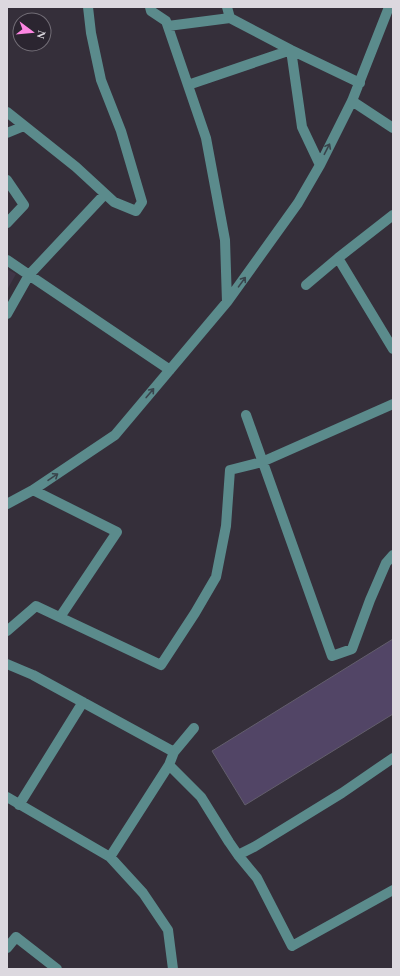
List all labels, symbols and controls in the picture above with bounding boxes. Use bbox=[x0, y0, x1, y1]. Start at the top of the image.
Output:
north arrow bbox=[12, 12, 52, 52]
text: N bbox=[35, 29, 48, 40]
one-way arrow bbox=[324, 144, 332, 156]
one-way arrow bbox=[238, 276, 246, 287]
one-way arrow bbox=[146, 388, 155, 398]
one-way arrow bbox=[47, 473, 58, 481]

